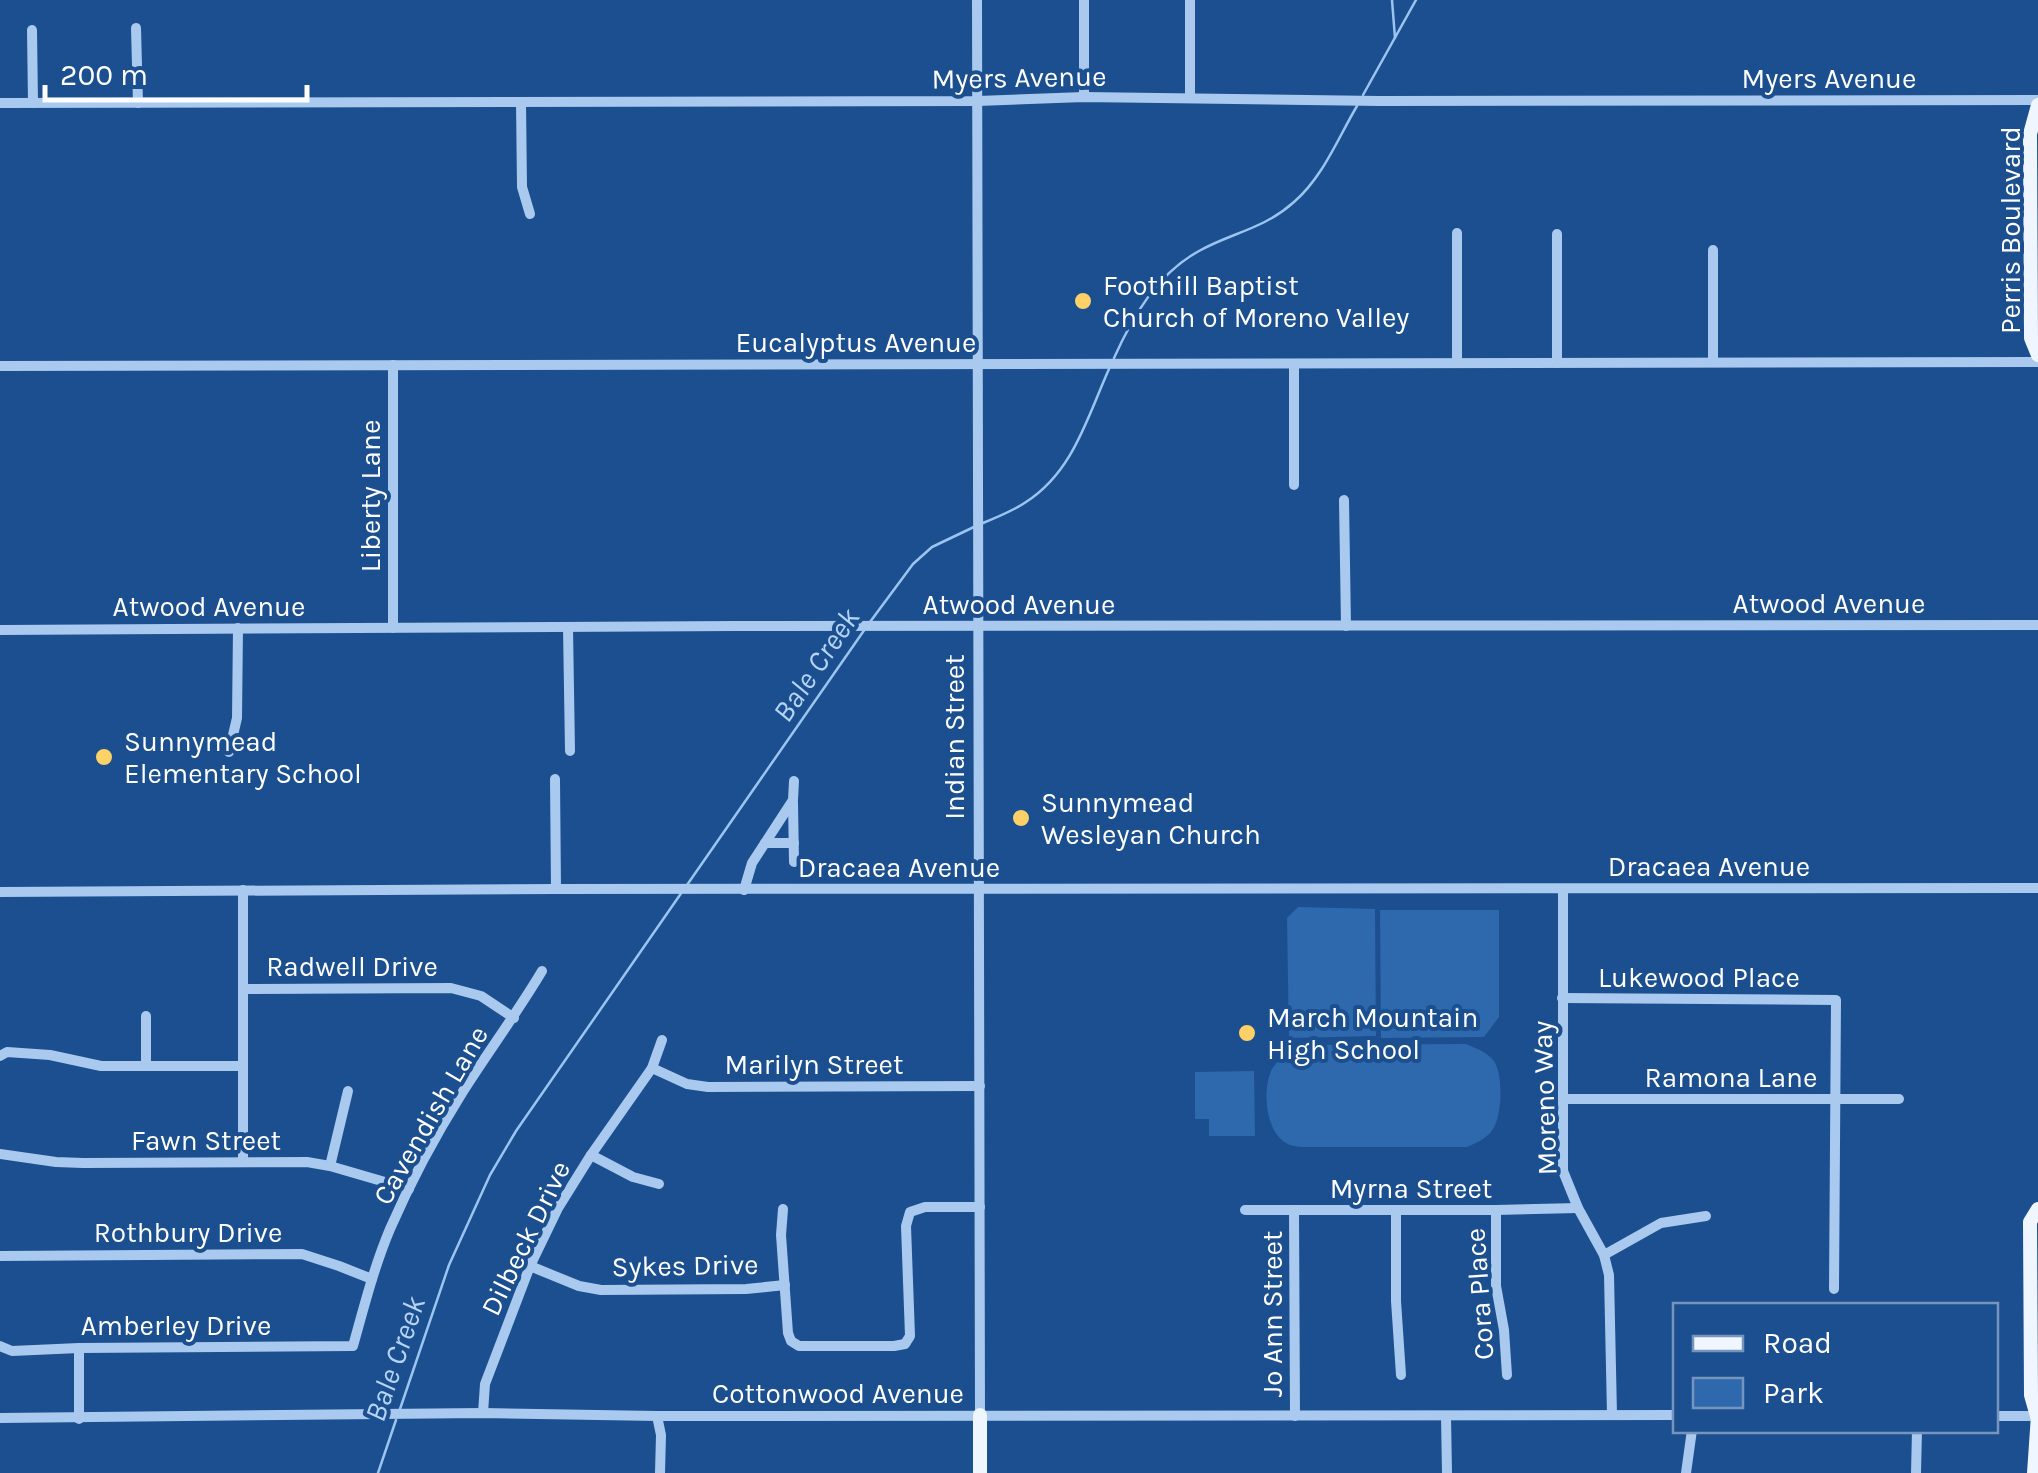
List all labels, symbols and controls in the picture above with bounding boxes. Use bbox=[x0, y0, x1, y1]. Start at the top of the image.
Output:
scale bar bbox=[45, 40, 308, 102]
text: 200 m bbox=[60, 57, 148, 93]
street label: Myers Avenue bbox=[931, 59, 1107, 96]
street label: Myers Avenue bbox=[1742, 62, 1916, 95]
street label: Perris Boulevard bbox=[1994, 126, 2027, 334]
place label: Foothill Baptist Church of Moreno Valley bbox=[1103, 269, 1409, 334]
marker: Foothill Baptist Church of Moreno Valley bbox=[1072, 290, 1094, 312]
street label: Eucalyptus Avenue bbox=[736, 326, 976, 359]
street label: Liberty Lane bbox=[354, 420, 387, 572]
street label: Atwood Avenue bbox=[1733, 587, 1925, 620]
street label: Atwood Avenue bbox=[923, 588, 1115, 621]
street label: Atwood Avenue bbox=[113, 590, 305, 623]
water label: Bale Creek bbox=[765, 601, 868, 729]
street label: Indian Street bbox=[938, 654, 971, 820]
place label: Sunnymead Elementary School bbox=[124, 725, 362, 790]
marker: Sunnymead Elementary School bbox=[93, 746, 115, 768]
place label: Sunnymead Wesleyan Church bbox=[1041, 786, 1261, 851]
marker: Sunnymead Wesleyan Church bbox=[1010, 807, 1032, 829]
street label: Dracaea Avenue bbox=[1608, 850, 1810, 883]
street label: Dracaea Avenue bbox=[798, 851, 1000, 884]
street label: Radwell Drive bbox=[266, 950, 438, 983]
street label: Lukewood Place bbox=[1598, 961, 1800, 994]
place label: March Mountain High School bbox=[1267, 1001, 1478, 1066]
street label: Cavendish Lane bbox=[366, 1020, 495, 1210]
street label: Moreno Way bbox=[1525, 1020, 1564, 1176]
marker: March Mountain High School bbox=[1236, 1022, 1258, 1044]
street label: Marilyn Street bbox=[725, 1048, 903, 1081]
street label: Ramona Lane bbox=[1645, 1061, 1817, 1094]
street label: Fawn Street bbox=[131, 1124, 281, 1157]
street label: Dilbeck Drive bbox=[474, 1156, 577, 1321]
street label: Myrna Street bbox=[1330, 1172, 1492, 1205]
street label: Rothbury Drive bbox=[94, 1216, 282, 1249]
street label: Cora Place bbox=[1458, 1227, 1501, 1361]
street label: Jo Ann Street bbox=[1256, 1231, 1289, 1397]
street label: Sykes Drive bbox=[611, 1248, 759, 1283]
water label: Bale Creek bbox=[357, 1291, 433, 1426]
legend bbox=[1673, 1303, 1998, 1433]
street label: Amberley Drive bbox=[81, 1309, 271, 1342]
text: Road bbox=[1763, 1325, 1832, 1361]
text: Park bbox=[1763, 1375, 1824, 1411]
street label: Cottonwood Avenue bbox=[712, 1377, 964, 1410]

